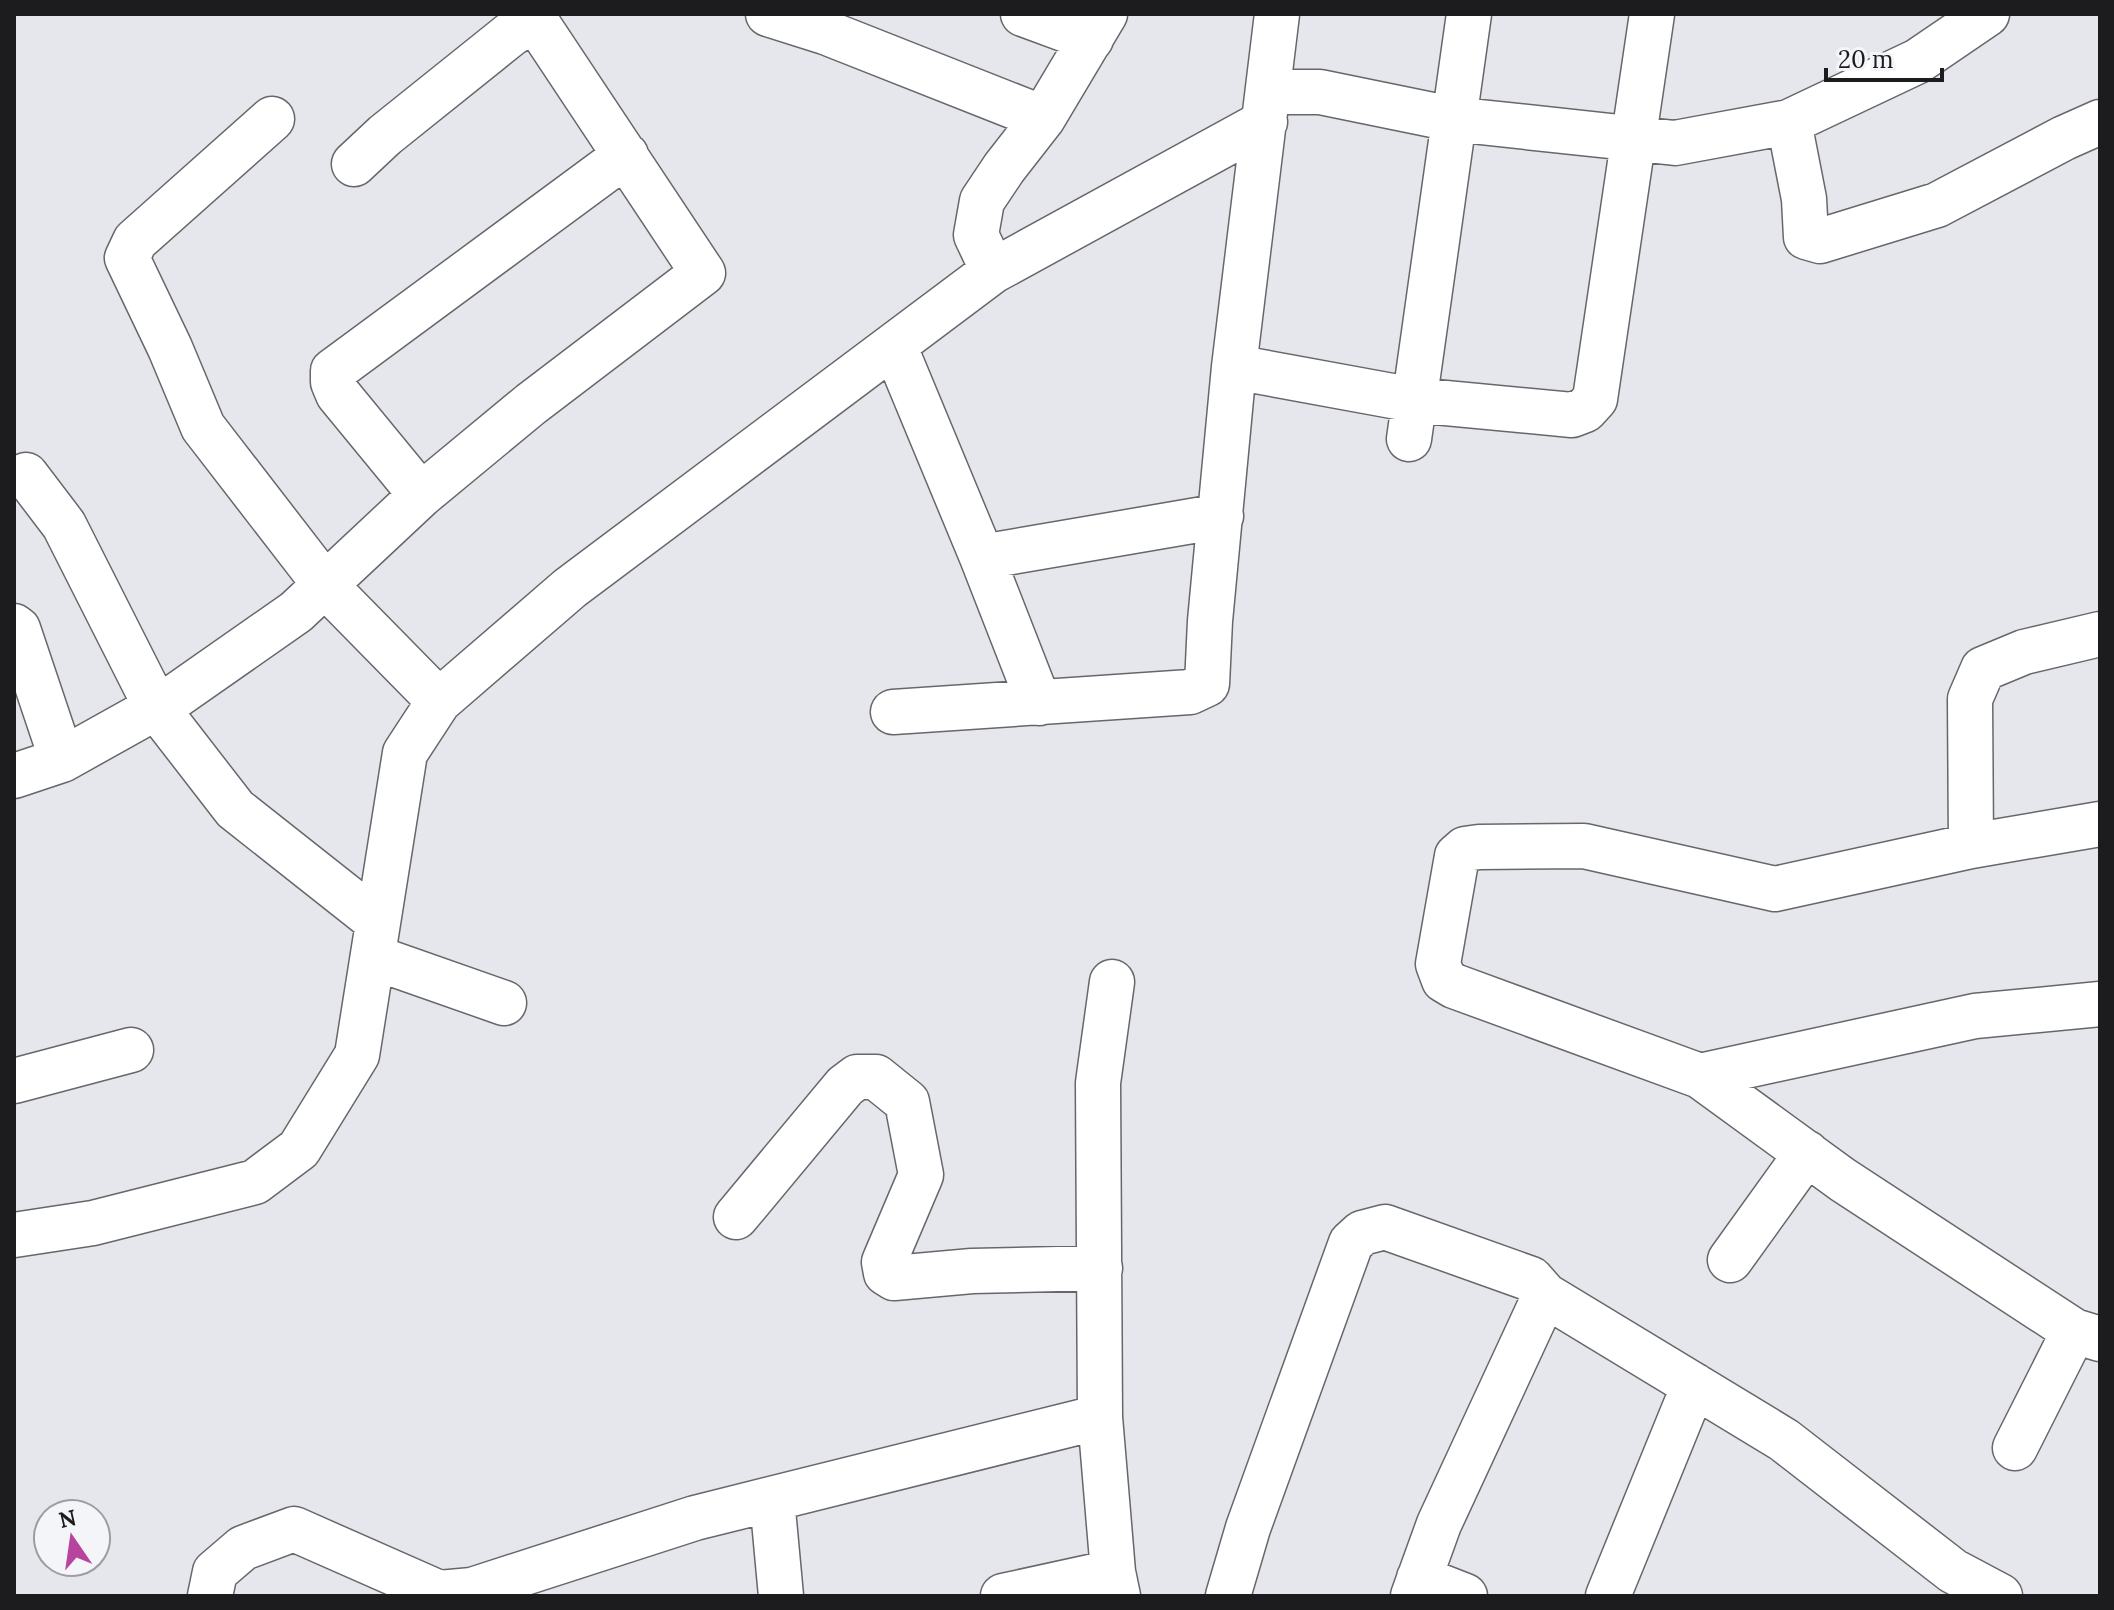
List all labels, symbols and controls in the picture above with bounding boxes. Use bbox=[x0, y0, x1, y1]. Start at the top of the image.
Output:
scale bar bbox=[1826, 32, 1942, 82]
text: 20 m bbox=[1838, 44, 1894, 75]
north arrow bbox=[32, 1498, 112, 1578]
text: N bbox=[56, 1503, 79, 1534]

